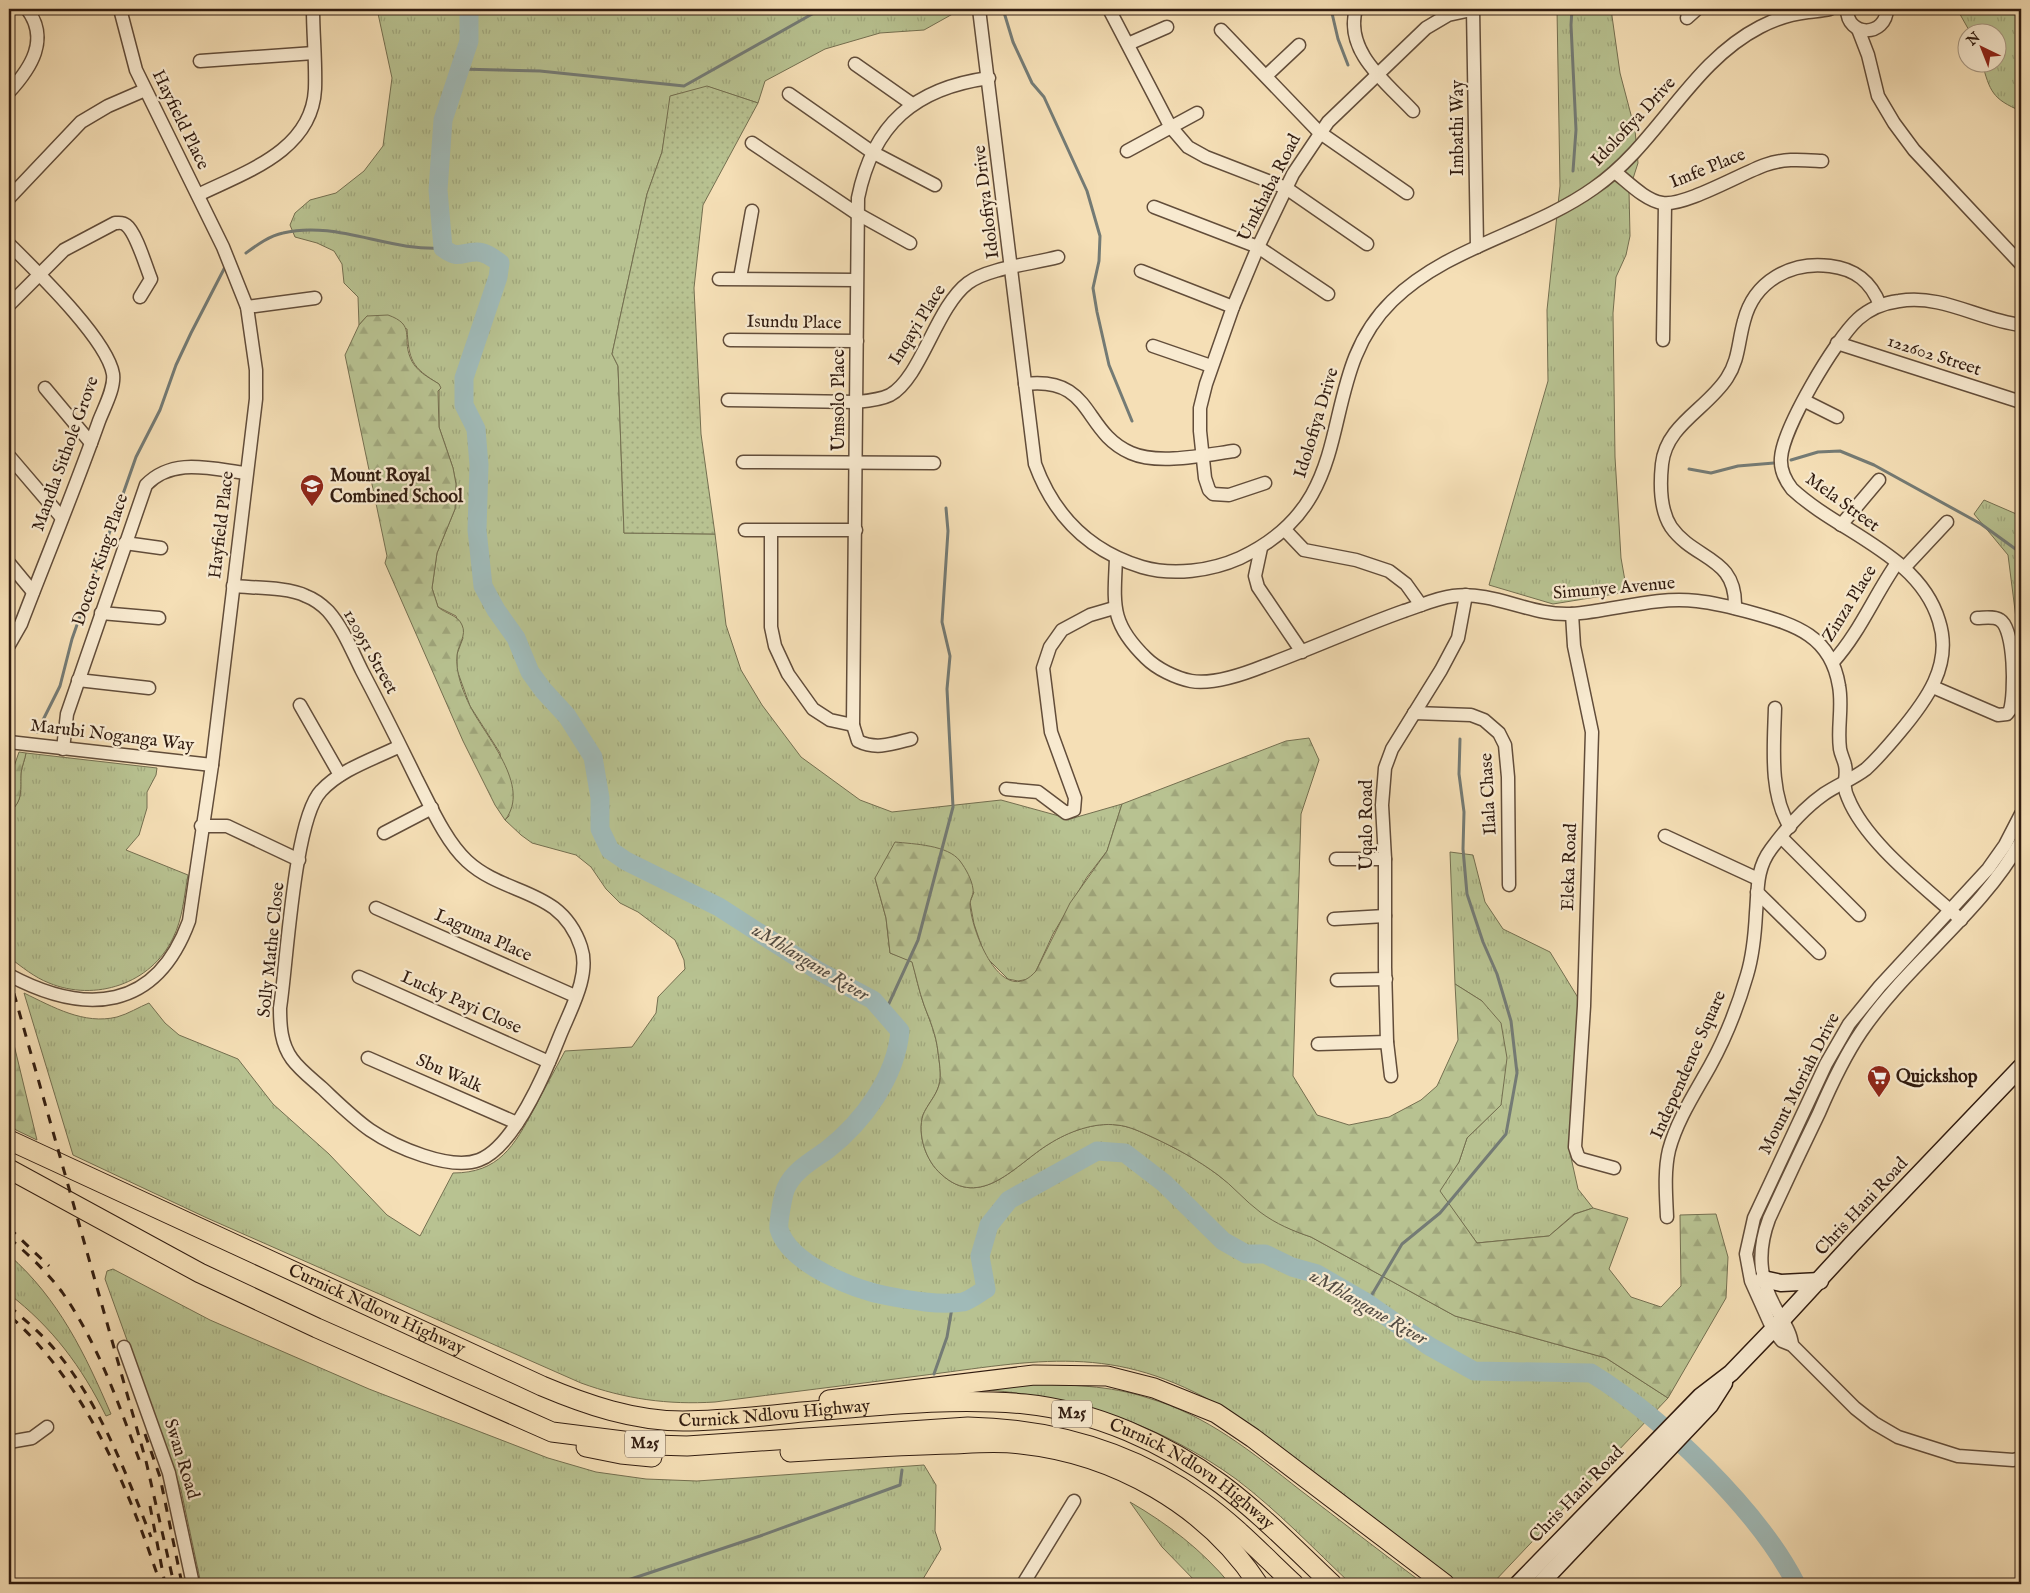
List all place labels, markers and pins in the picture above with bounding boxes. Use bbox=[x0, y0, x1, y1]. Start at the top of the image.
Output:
place label: Mount Royal Combined School bbox=[330, 465, 464, 509]
school or university icon: Mount Royal Combined School bbox=[299, 473, 325, 507]
supermarket icon: Quickshop bbox=[1866, 1064, 1892, 1098]
place label: Quickshop bbox=[1896, 1066, 1978, 1089]

